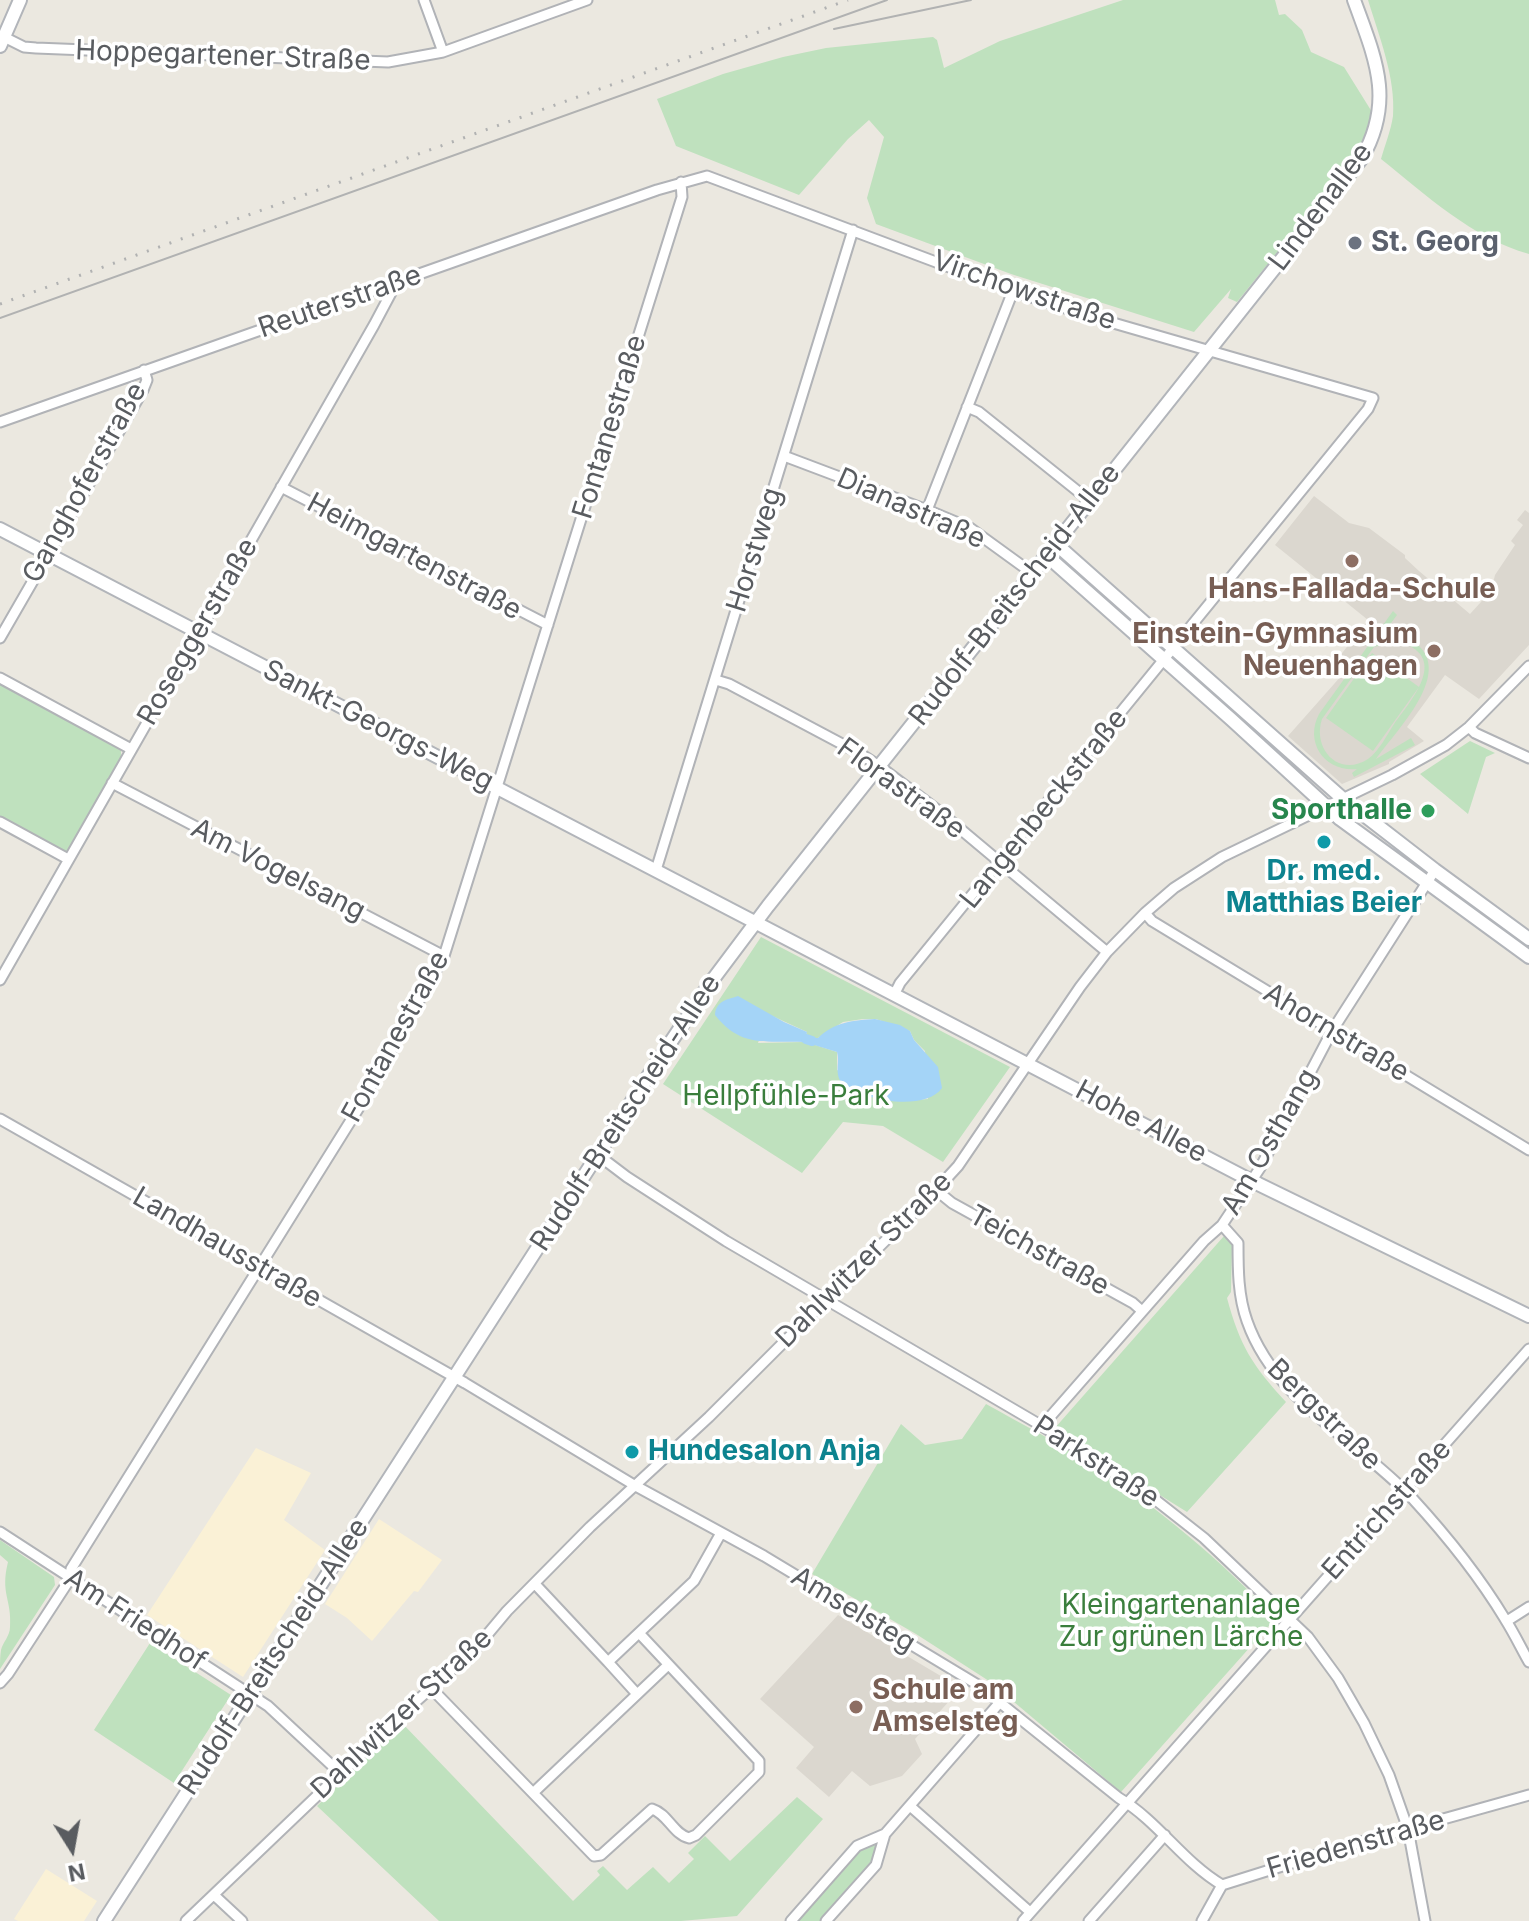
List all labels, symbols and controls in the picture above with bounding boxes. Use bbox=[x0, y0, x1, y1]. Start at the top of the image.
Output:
street label: Hoppegartener Straße bbox=[75, 34, 371, 78]
street label: Lindenallee bbox=[1262, 137, 1380, 277]
place label: St. Georg bbox=[1371, 226, 1499, 260]
marker: St. Georg bbox=[1346, 234, 1364, 252]
street label: Virchowstraße bbox=[928, 244, 1120, 338]
street label: Reuterstraße bbox=[254, 258, 426, 346]
street label: Fontanestraße bbox=[566, 331, 654, 523]
street label: Ganghoferstraße bbox=[16, 377, 154, 589]
street label: Rudolf-Breitscheid-Allee bbox=[902, 457, 1128, 733]
street label: Dianastraße bbox=[832, 461, 990, 557]
street label: Horstweg bbox=[720, 484, 790, 616]
street label: Heimgartenstraße bbox=[301, 486, 527, 628]
street label: Roseggerstraße bbox=[131, 532, 265, 732]
marker: Hans-Fallada-Schule bbox=[1343, 552, 1361, 570]
place label: Hans-Fallada-Schule bbox=[1208, 573, 1496, 607]
place label: Einstein-Gymnasium Neuenhagen bbox=[1132, 618, 1418, 684]
marker: Einstein-Gymnasium Neuenhagen bbox=[1425, 642, 1443, 660]
street label: Sankt-Georgs-Weg bbox=[257, 653, 499, 799]
street label: Langenbeckstraße bbox=[953, 703, 1135, 915]
street label: Florastraße bbox=[830, 731, 972, 847]
place label: Sporthalle bbox=[1271, 794, 1412, 828]
marker: Sporthalle bbox=[1419, 802, 1437, 820]
street label: Am Vogelsang bbox=[185, 812, 371, 928]
marker: Dr. med. Matthias Beier bbox=[1315, 833, 1333, 851]
place label: Dr. med. Matthias Beier bbox=[1226, 855, 1422, 921]
street label: Fontanestraße bbox=[335, 946, 457, 1128]
street label: Rudolf-Breitscheid-Allee bbox=[524, 968, 728, 1258]
street label: Ahornstraße bbox=[1257, 976, 1415, 1090]
street label: Am Osthang bbox=[1215, 1063, 1325, 1221]
street label: Hohe Allee bbox=[1070, 1073, 1212, 1171]
park label: Hellpfühle-Park bbox=[682, 1080, 890, 1114]
street label: Dahlwitzer Straße bbox=[769, 1165, 959, 1355]
street label: Landhausstraße bbox=[127, 1180, 327, 1316]
street label: Teichstraße bbox=[963, 1199, 1115, 1303]
street label: Bergstraße bbox=[1260, 1352, 1388, 1478]
street label: Parkstraße bbox=[1027, 1409, 1165, 1515]
street label: Entrichstraße bbox=[1315, 1433, 1459, 1587]
place label: Hundesalon Anja bbox=[648, 1435, 881, 1469]
marker: Hundesalon Anja bbox=[623, 1443, 641, 1461]
street label: Rudolf-Breitscheid-Allee bbox=[172, 1512, 376, 1802]
street label: Amselsteg bbox=[785, 1560, 921, 1660]
street label: Am Friedhof bbox=[58, 1562, 212, 1678]
park label: Kleingartenanlage Zur grünen Lärche bbox=[1059, 1589, 1303, 1655]
street label: Dahlwitzer Straße bbox=[305, 1622, 499, 1806]
place label: Schule am Amselsteg bbox=[872, 1674, 1018, 1740]
marker: Schule am Amselsteg bbox=[847, 1698, 865, 1716]
street label: Friedenstraße bbox=[1263, 1804, 1449, 1886]
north arrow bbox=[32, 1809, 112, 1889]
text: N bbox=[66, 1858, 87, 1887]

